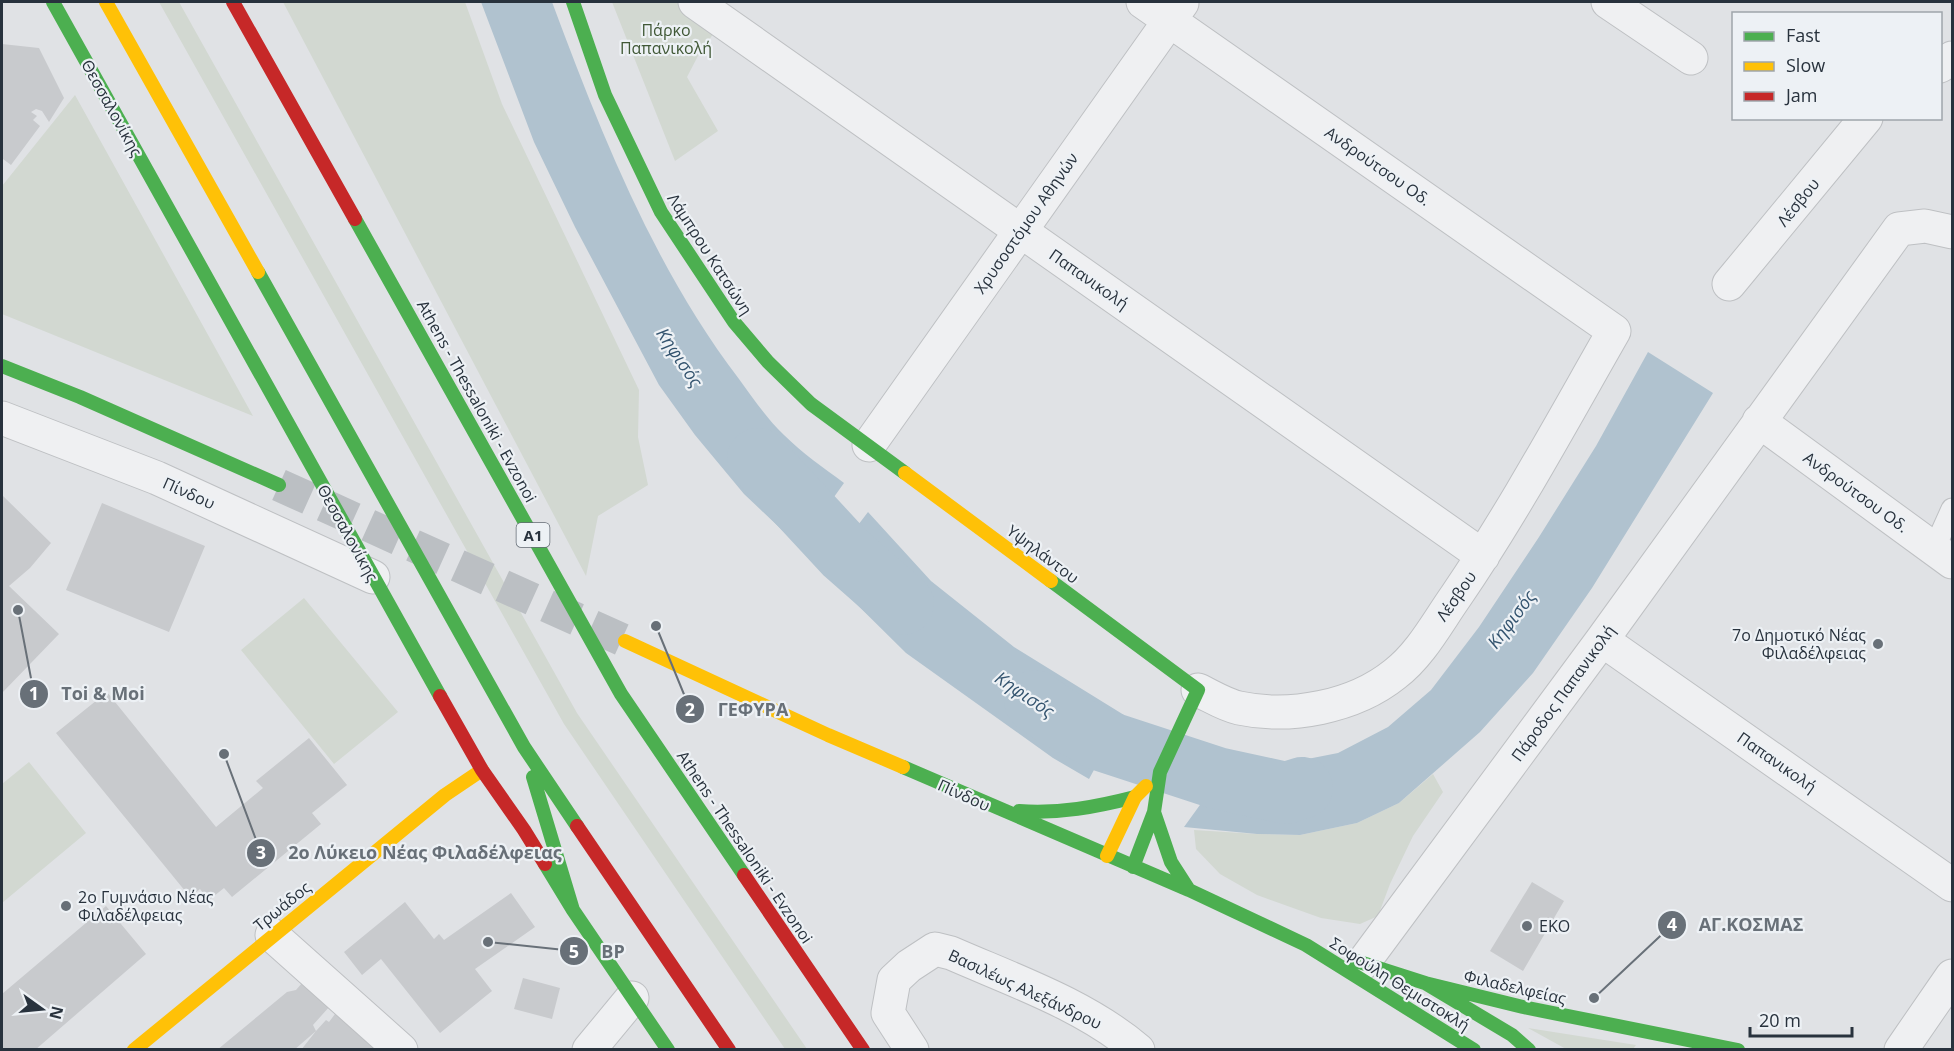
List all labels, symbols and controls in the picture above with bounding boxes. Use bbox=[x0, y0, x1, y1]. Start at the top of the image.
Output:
legend bbox=[1732, 12, 1942, 120]
park label: Πάρκο Παπανικολή bbox=[620, 19, 712, 59]
text: Fast bbox=[1786, 23, 1820, 47]
text: Slow bbox=[1786, 53, 1825, 77]
street label: Θεσσαλονίκης bbox=[76, 56, 148, 161]
text: Jam bbox=[1784, 83, 1818, 107]
street label: Ανδρούτσου Οδ. bbox=[1321, 121, 1435, 211]
street label: Χρυσοστόμου Αθηνών bbox=[969, 148, 1083, 298]
street label: Λέσβου bbox=[1772, 173, 1824, 231]
street label: Λάμπρου Κατσώνη bbox=[662, 189, 758, 319]
street label: Παπανικολή bbox=[1045, 244, 1133, 314]
street label: Athens - Thessaloniki - Evzonoi bbox=[412, 296, 542, 506]
water label: Κηφισός bbox=[651, 323, 709, 392]
street label: Ανδρούτσου Οδ. bbox=[1799, 447, 1913, 537]
street label: Πίνδου bbox=[160, 472, 218, 514]
street label: Θεσσαλονίκης bbox=[312, 481, 384, 586]
street label: Υψηλάντου bbox=[1003, 520, 1083, 588]
road number: Α1 bbox=[516, 523, 550, 547]
street label: Λέσβου bbox=[1431, 567, 1481, 625]
water label: Κηφισός bbox=[1481, 584, 1541, 653]
street label: Πάροδος Παπανικολή bbox=[1506, 620, 1620, 766]
place label: 7ο Δημοτικό Νέας Φιλαδέλφειας bbox=[1732, 624, 1866, 664]
marker: 7ο Δημοτικό Νέας Φιλαδέλφειας bbox=[1871, 637, 1885, 651]
water label: Κηφισός bbox=[991, 665, 1060, 723]
callout: Toi & Moi bbox=[19, 676, 157, 712]
text: 1 bbox=[29, 681, 39, 705]
text: Toi & Moi bbox=[61, 681, 145, 705]
callout: ΓΕΦΥΡΑ bbox=[675, 691, 800, 727]
text: 2 bbox=[685, 697, 695, 721]
text: ΓΕΦΥΡΑ bbox=[718, 697, 789, 721]
street label: Παπανικολή bbox=[1733, 727, 1821, 797]
street label: Athens - Thessaloniki - Evzonoi bbox=[672, 746, 818, 948]
street label: Πίνδου bbox=[935, 774, 993, 816]
callout: 2ο Λύκειο Νέας Φιλαδέλφειας bbox=[246, 835, 574, 871]
text: 3 bbox=[256, 840, 266, 864]
text: 2ο Λύκειο Νέας Φιλαδέλφειας bbox=[288, 840, 562, 864]
street label: Τρωάδος bbox=[249, 876, 315, 936]
place label: 2ο Γυμνάσιο Νέας Φιλαδέλφειας bbox=[78, 886, 214, 926]
marker: 2ο Γυμνάσιο Νέας Φιλαδέλφειας bbox=[59, 899, 73, 913]
callout: ΑΓ.ΚΟΣΜΑΣ bbox=[1657, 907, 1816, 943]
text: 4 bbox=[1667, 912, 1677, 936]
text: ΑΓ.ΚΟΣΜΑΣ bbox=[1699, 912, 1804, 936]
place label: EKO bbox=[1539, 915, 1570, 937]
marker: EKO bbox=[1520, 919, 1534, 933]
street label: Σοφούλη Θεμιστοκλή bbox=[1326, 932, 1474, 1036]
callout: BP bbox=[559, 933, 636, 969]
text: 5 bbox=[569, 939, 579, 963]
text: BP bbox=[601, 939, 625, 963]
street label: Βασιλέως Αλεξάνδρου bbox=[945, 944, 1105, 1034]
street label: Φιλαδελφείας bbox=[1462, 965, 1569, 1010]
north arrow bbox=[12, 979, 72, 1039]
scale bar bbox=[1750, 1000, 1852, 1038]
text: N bbox=[44, 1004, 69, 1022]
text: 20 m bbox=[1759, 1008, 1801, 1032]

